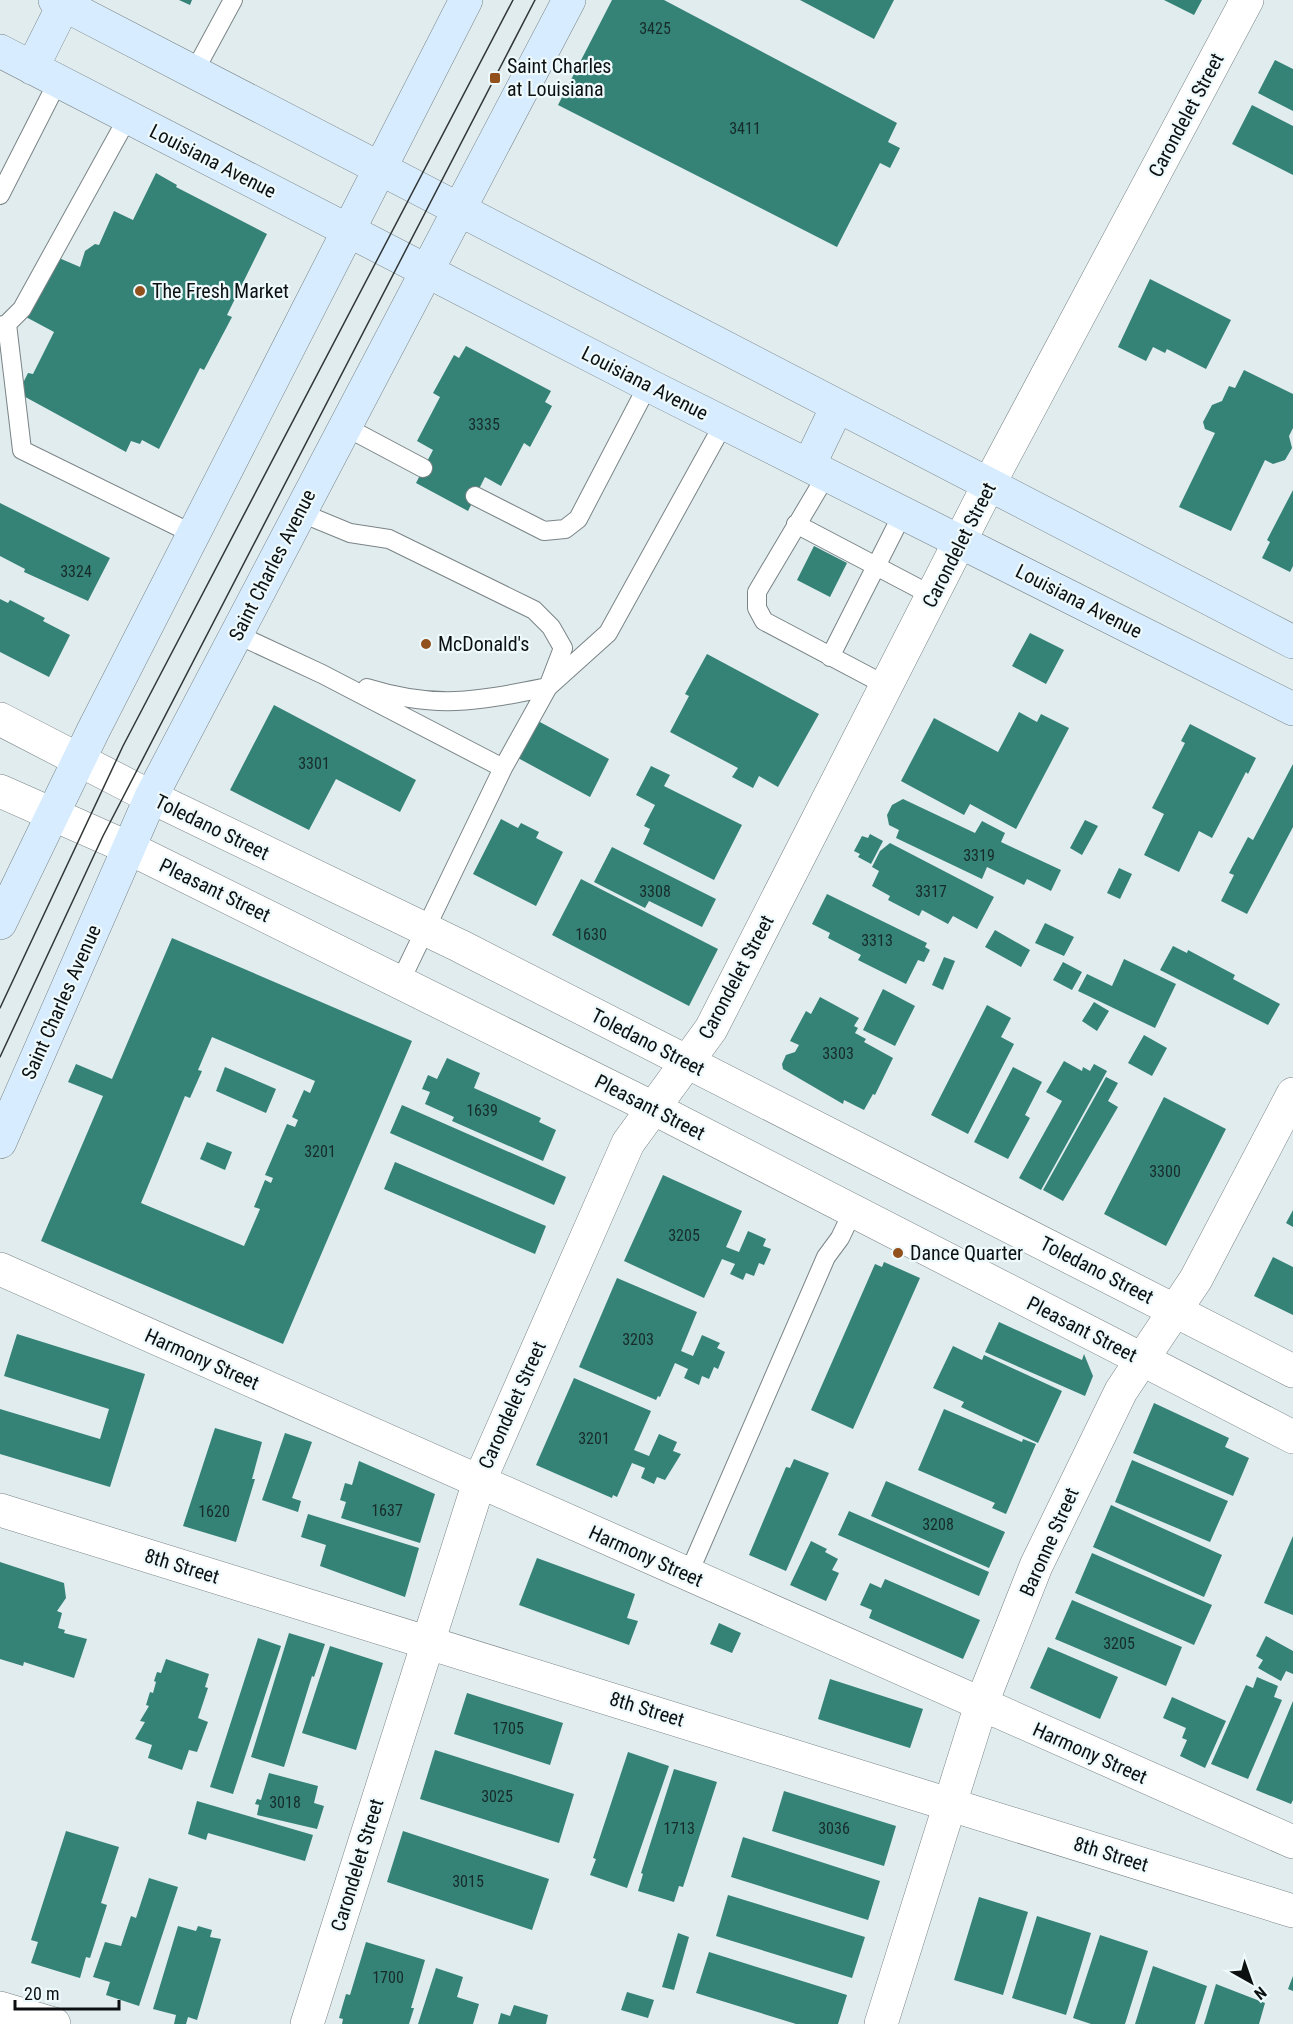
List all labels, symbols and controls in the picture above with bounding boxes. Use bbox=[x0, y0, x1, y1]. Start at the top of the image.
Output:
house number: 3425 bbox=[639, 19, 671, 38]
street label: Carondelet Street bbox=[1143, 49, 1229, 181]
place label: Saint Charles at Louisiana bbox=[507, 54, 612, 101]
marker: Saint Charles at Louisiana bbox=[488, 71, 502, 85]
street label: Louisiana Avenue bbox=[146, 119, 280, 203]
house number: 3411 bbox=[729, 119, 761, 138]
place label: The Fresh Market bbox=[152, 279, 289, 303]
marker: The Fresh Market bbox=[133, 284, 147, 298]
street label: Louisiana Avenue bbox=[578, 341, 712, 425]
house number: 3335 bbox=[468, 415, 500, 434]
street label: Carondelet Street bbox=[917, 478, 1001, 612]
street label: Saint Charles Avenue bbox=[223, 485, 321, 645]
street label: Louisiana Avenue bbox=[1012, 559, 1146, 643]
house number: 3324 bbox=[60, 562, 92, 581]
place label: McDonald's bbox=[438, 632, 529, 656]
marker: McDonald's bbox=[419, 637, 433, 651]
house number: 3301 bbox=[298, 754, 330, 773]
street label: Toledano Street bbox=[151, 789, 273, 865]
house number: 3319 bbox=[963, 846, 995, 865]
street label: Pleasant Street bbox=[156, 853, 274, 927]
house number: 3308 bbox=[639, 882, 671, 901]
house number: 3317 bbox=[915, 882, 947, 901]
street label: Carondelet Street bbox=[693, 911, 779, 1043]
street label: Saint Charles Avenue bbox=[16, 921, 106, 1083]
house number: 1630 bbox=[575, 925, 607, 944]
house number: 3313 bbox=[861, 931, 893, 950]
street label: Toledano Street bbox=[587, 1003, 709, 1081]
house number: 3303 bbox=[822, 1044, 854, 1063]
street label: Pleasant Street bbox=[591, 1069, 709, 1145]
house number: 1639 bbox=[466, 1101, 498, 1120]
house number: 3201 bbox=[304, 1142, 336, 1161]
house number: 3300 bbox=[1149, 1162, 1181, 1181]
house number: 3205 bbox=[668, 1226, 700, 1245]
street label: Toledano Street bbox=[1036, 1231, 1158, 1309]
place label: Dance Quarter bbox=[910, 1241, 1023, 1265]
marker: Dance Quarter bbox=[891, 1246, 905, 1260]
street label: Pleasant Street bbox=[1023, 1291, 1141, 1367]
street label: Harmony Street bbox=[141, 1323, 263, 1395]
house number: 3203 bbox=[622, 1330, 654, 1349]
street label: Carondelet Street bbox=[473, 1337, 551, 1473]
house number: 3201 bbox=[578, 1429, 610, 1448]
street label: Baronne Street bbox=[1014, 1484, 1084, 1600]
house number: 1637 bbox=[371, 1501, 403, 1520]
house number: 1620 bbox=[198, 1502, 230, 1521]
house number: 3208 bbox=[922, 1515, 954, 1534]
street label: Harmony Street bbox=[585, 1520, 707, 1592]
street label: 8th Street bbox=[142, 1543, 222, 1589]
house number: 3205 bbox=[1103, 1634, 1135, 1653]
street label: 8th Street bbox=[607, 1686, 687, 1732]
street label: Harmony Street bbox=[1029, 1717, 1151, 1789]
house number: 1705 bbox=[492, 1719, 524, 1738]
house number: 3025 bbox=[481, 1787, 513, 1806]
house number: 3018 bbox=[269, 1793, 301, 1812]
street label: Carondelet Street bbox=[325, 1796, 389, 1934]
house number: 1713 bbox=[663, 1819, 695, 1838]
house number: 3036 bbox=[818, 1819, 850, 1838]
street label: 8th Street bbox=[1071, 1831, 1151, 1877]
house number: 3015 bbox=[452, 1872, 484, 1891]
north arrow bbox=[1221, 1952, 1281, 2012]
house number: 1700 bbox=[372, 1968, 404, 1987]
scale bar bbox=[15, 1973, 118, 2011]
text: 20 m bbox=[24, 1983, 59, 2004]
text: N bbox=[1250, 1983, 1270, 2004]

